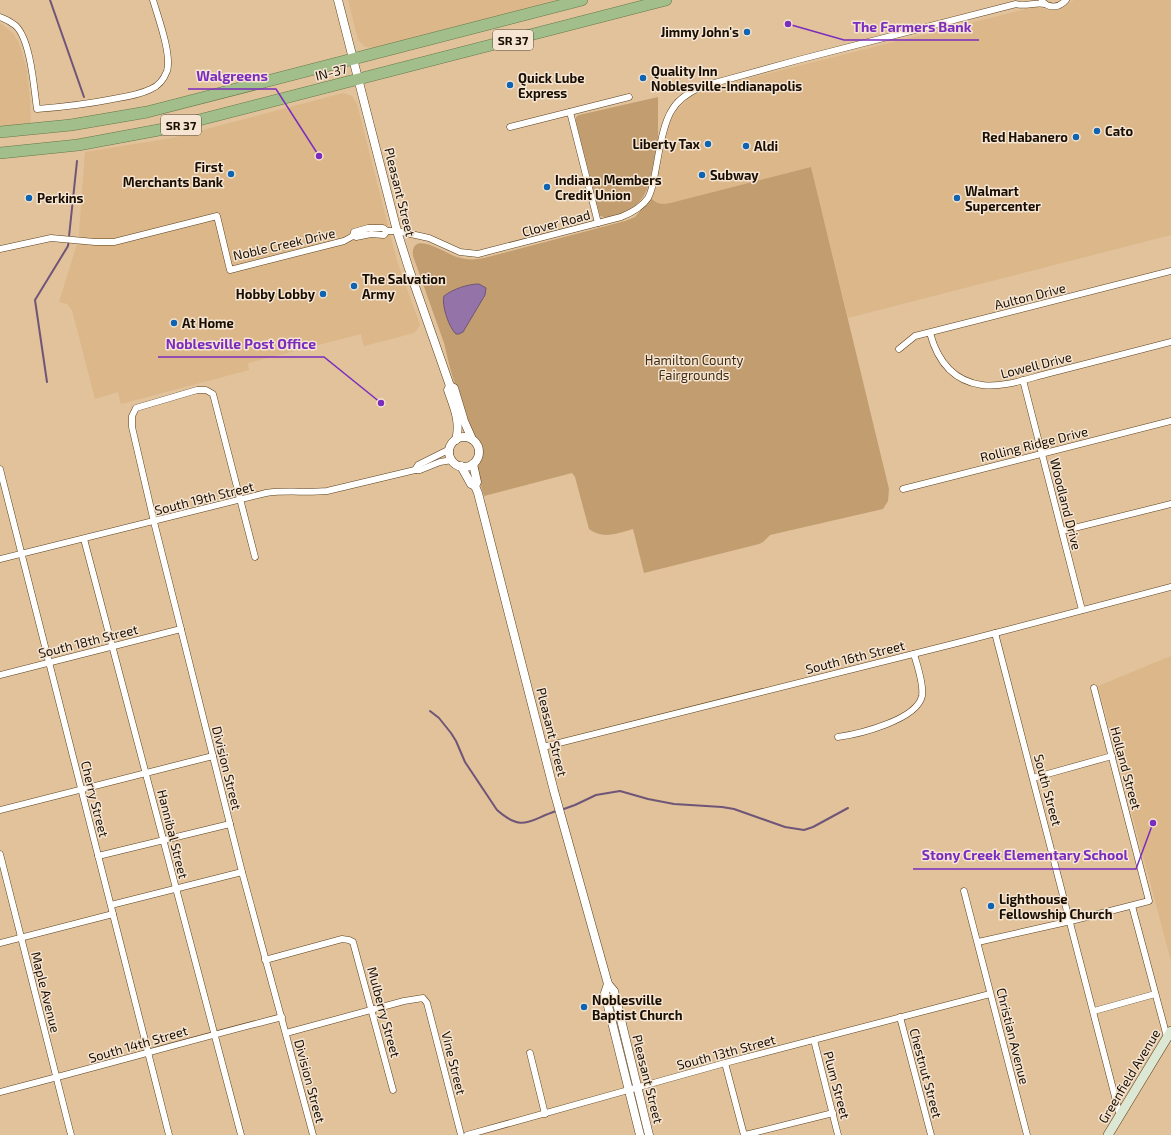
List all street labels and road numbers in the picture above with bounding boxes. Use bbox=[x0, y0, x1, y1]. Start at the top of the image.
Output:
road number: SR 37 bbox=[493, 30, 533, 50]
street label: IN-37 bbox=[313, 60, 349, 84]
road number: SR 37 bbox=[161, 115, 201, 135]
street label: Pleasant Street bbox=[381, 146, 419, 238]
street label: Clover Road bbox=[520, 206, 592, 240]
street label: Noble Creek Drive bbox=[231, 224, 337, 264]
street label: Aulton Drive bbox=[993, 279, 1067, 313]
street label: Lowell Drive bbox=[999, 348, 1073, 382]
street label: Rolling Ridge Drive bbox=[978, 423, 1090, 465]
street label: Woodland Drive bbox=[1047, 456, 1085, 552]
street label: South 19th Street bbox=[153, 478, 255, 518]
street label: South 18th Street bbox=[37, 621, 140, 661]
street label: South 16th Street bbox=[804, 637, 906, 677]
street label: Pleasant Street bbox=[533, 686, 571, 778]
street label: Division Street bbox=[209, 724, 245, 812]
street label: Holland Street bbox=[1107, 725, 1145, 811]
street label: South Street bbox=[1031, 752, 1065, 828]
street label: Cherry Street bbox=[78, 759, 112, 839]
street label: Hannibal Street bbox=[154, 788, 192, 880]
street label: Maple Avenue bbox=[28, 950, 64, 1034]
street label: Mulberry Street bbox=[364, 965, 404, 1059]
street label: Christian Avenue bbox=[993, 986, 1033, 1086]
street label: South 14th Street bbox=[87, 1022, 189, 1066]
street label: Chestnut Street bbox=[906, 1026, 946, 1120]
street label: Greenfield Avenue bbox=[1095, 1026, 1163, 1126]
street label: Vine Street bbox=[438, 1030, 470, 1096]
street label: South 13th Street bbox=[675, 1031, 777, 1073]
street label: Pleasant Street bbox=[629, 1033, 667, 1125]
street label: Division Street bbox=[291, 1038, 329, 1125]
street label: Plum Street bbox=[820, 1049, 854, 1121]

